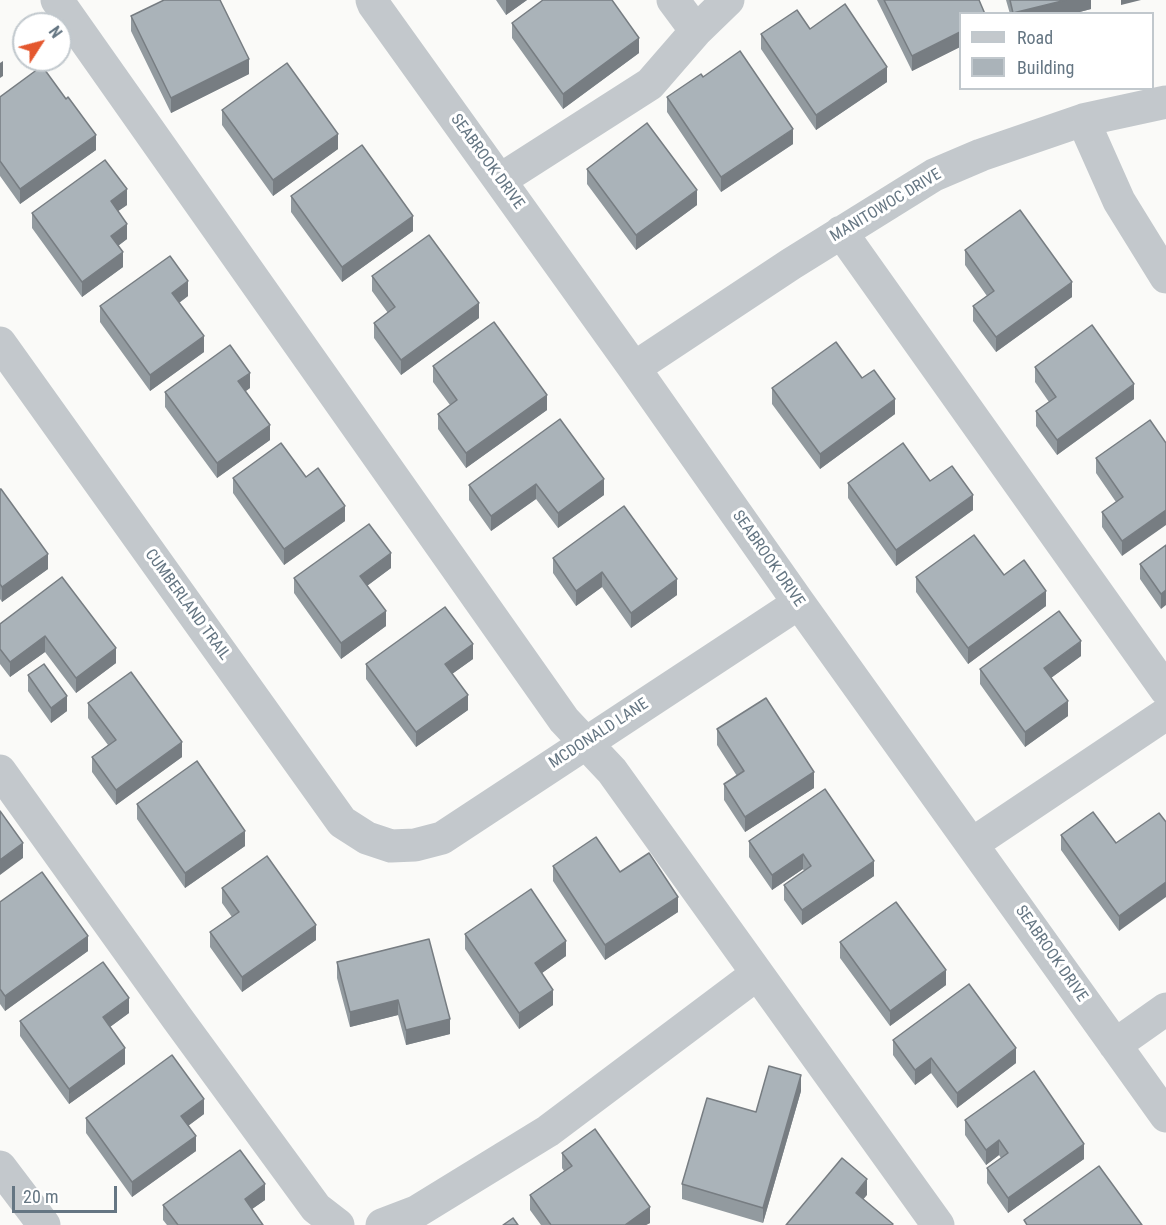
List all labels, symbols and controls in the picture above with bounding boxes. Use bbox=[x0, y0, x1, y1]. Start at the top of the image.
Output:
north arrow bbox=[12, 12, 72, 72]
legend bbox=[959, 12, 1154, 90]
text: N bbox=[45, 23, 66, 42]
text: Road bbox=[1017, 27, 1053, 48]
text: Building bbox=[1017, 57, 1074, 78]
street label: SEABROOK DRIVE bbox=[446, 111, 528, 213]
street label: MANITOWOC DRIVE bbox=[827, 165, 945, 247]
street label: SEABROOK DRIVE bbox=[728, 507, 808, 611]
street label: CUMBERLAND TRAIL bbox=[140, 546, 234, 664]
street label: MCDONALD LANE bbox=[546, 695, 652, 773]
street label: SEABROOK DRIVE bbox=[1011, 902, 1091, 1006]
scale bar bbox=[15, 1174, 120, 1212]
text: 20 m bbox=[23, 1186, 58, 1207]

